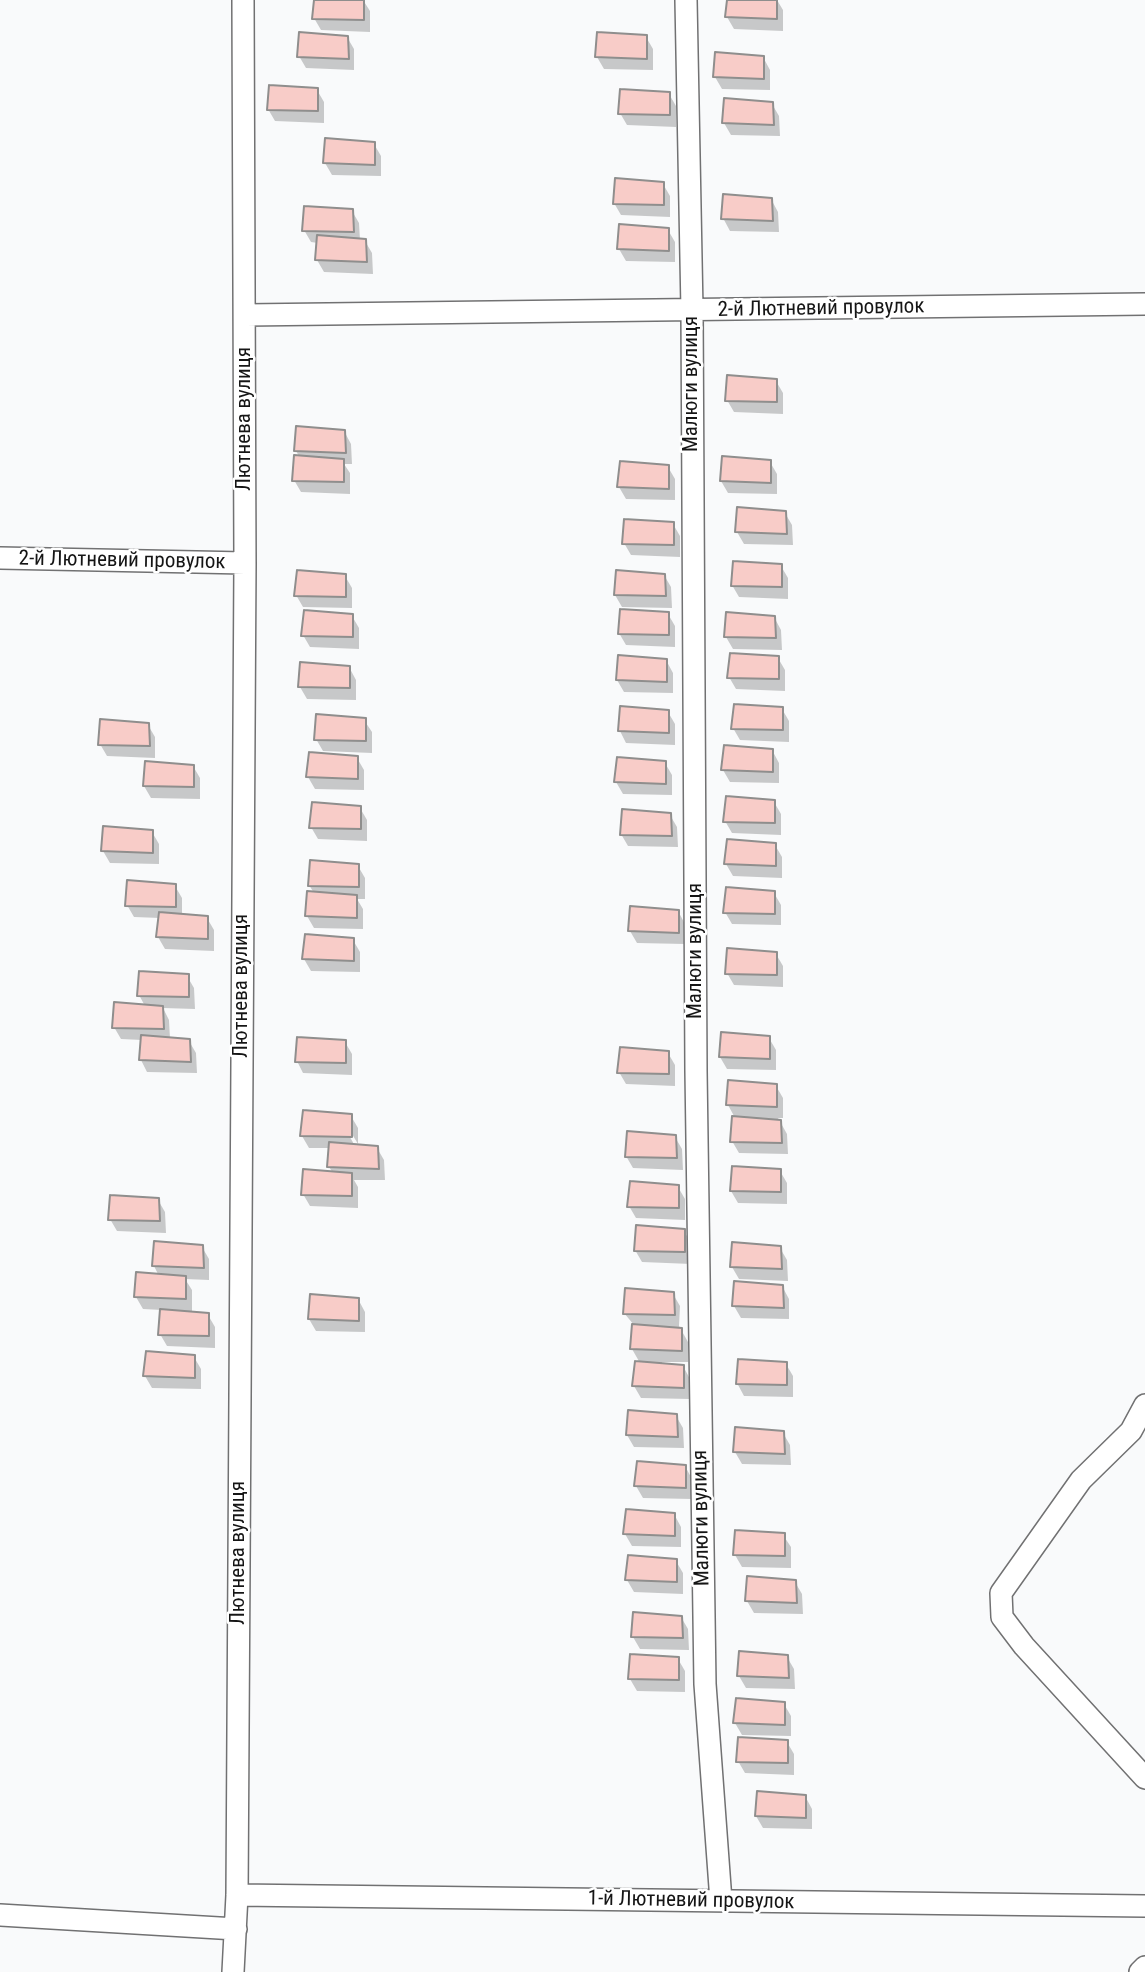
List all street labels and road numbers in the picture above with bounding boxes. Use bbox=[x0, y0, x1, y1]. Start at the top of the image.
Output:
street label: 2-й Лютневий провулок bbox=[717, 295, 925, 323]
street label: Малюги вулиця bbox=[679, 316, 705, 452]
street label: Лютнева вулиця bbox=[232, 347, 258, 491]
street label: 2-й Лютневий провулок bbox=[18, 547, 226, 575]
street label: Малюги вулиця bbox=[683, 883, 709, 1019]
street label: Лютнева вулиця bbox=[229, 914, 255, 1058]
street label: Малюги вулиця bbox=[688, 1450, 716, 1586]
street label: Лютнева вулиця bbox=[226, 1481, 252, 1625]
street label: 1-й Лютневий провулок bbox=[587, 1887, 795, 1915]

